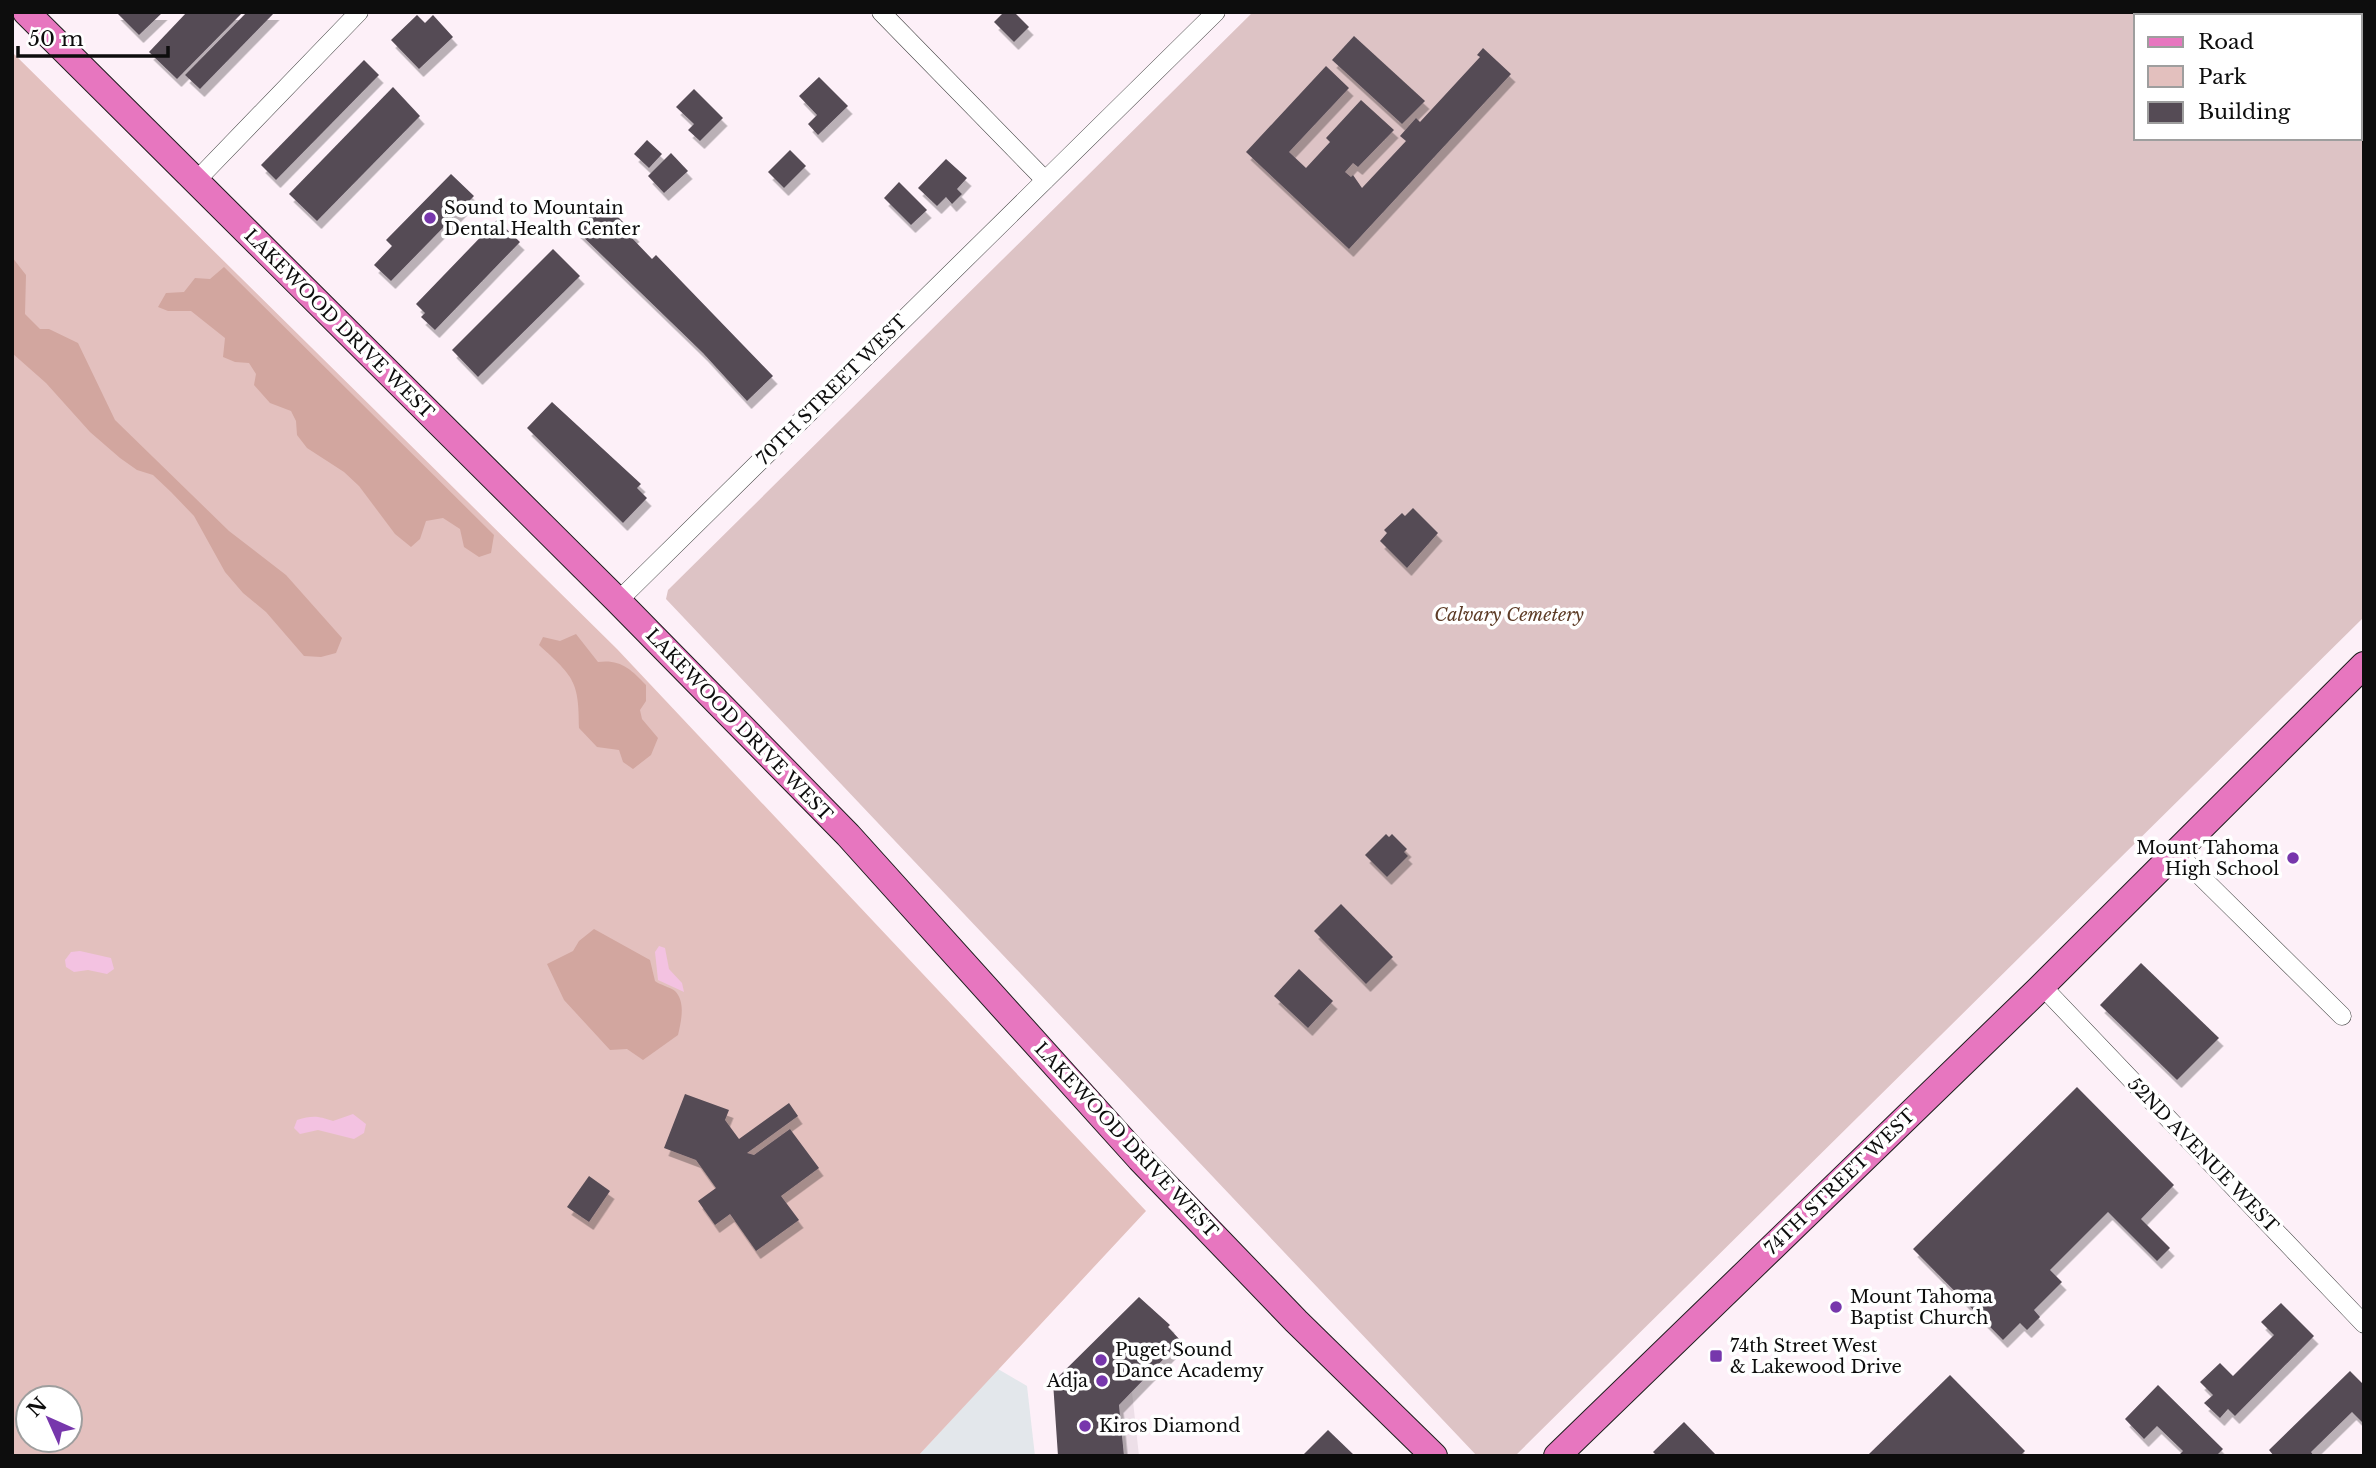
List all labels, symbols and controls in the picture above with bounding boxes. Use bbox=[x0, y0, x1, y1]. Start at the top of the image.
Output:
scale bar bbox=[18, 14, 168, 58]
legend bbox=[2134, 14, 2362, 140]
text: 50 m bbox=[28, 26, 84, 52]
text: Road bbox=[2198, 29, 2254, 55]
text: Park bbox=[2198, 64, 2247, 90]
text: Building bbox=[2198, 99, 2291, 125]
place label: Sound to Mountain Dental Health Center bbox=[444, 197, 640, 240]
marker: Sound to Mountain Dental Health Center bbox=[422, 210, 438, 226]
street label: LAKEWOOD DRIVE WEST bbox=[240, 225, 439, 424]
street label: 70TH STREET WEST bbox=[752, 310, 912, 470]
park label: Calvary Cemetery bbox=[1434, 604, 1584, 626]
street label: LAKEWOOD DRIVE WEST bbox=[641, 624, 837, 826]
place label: Mount Tahoma High School bbox=[2136, 837, 2279, 880]
marker: Mount Tahoma High School bbox=[2285, 850, 2301, 866]
street label: LAKEWOOD DRIVE WEST bbox=[1030, 1038, 1223, 1243]
street label: 52ND AVENUE WEST bbox=[2123, 1073, 2283, 1237]
street label: 74TH STREET WEST bbox=[1760, 1104, 1920, 1259]
place label: Mount Tahoma Baptist Church bbox=[1850, 1286, 1993, 1329]
marker: Mount Tahoma Baptist Church bbox=[1828, 1299, 1844, 1315]
place label: 74th Street West & Lakewood Drive bbox=[1730, 1335, 1902, 1378]
place label: Puget Sound Dance Academy bbox=[1115, 1339, 1264, 1382]
marker: 74th Street West & Lakewood Drive bbox=[1708, 1348, 1724, 1364]
marker: Puget Sound Dance Academy bbox=[1093, 1352, 1109, 1368]
place label: Adja bbox=[1046, 1370, 1088, 1392]
marker: Adja bbox=[1094, 1373, 1110, 1389]
north arrow bbox=[14, 1384, 84, 1454]
text: N bbox=[23, 1393, 52, 1422]
place label: Kiros Diamond bbox=[1099, 1415, 1240, 1437]
marker: Kiros Diamond bbox=[1077, 1418, 1093, 1434]

